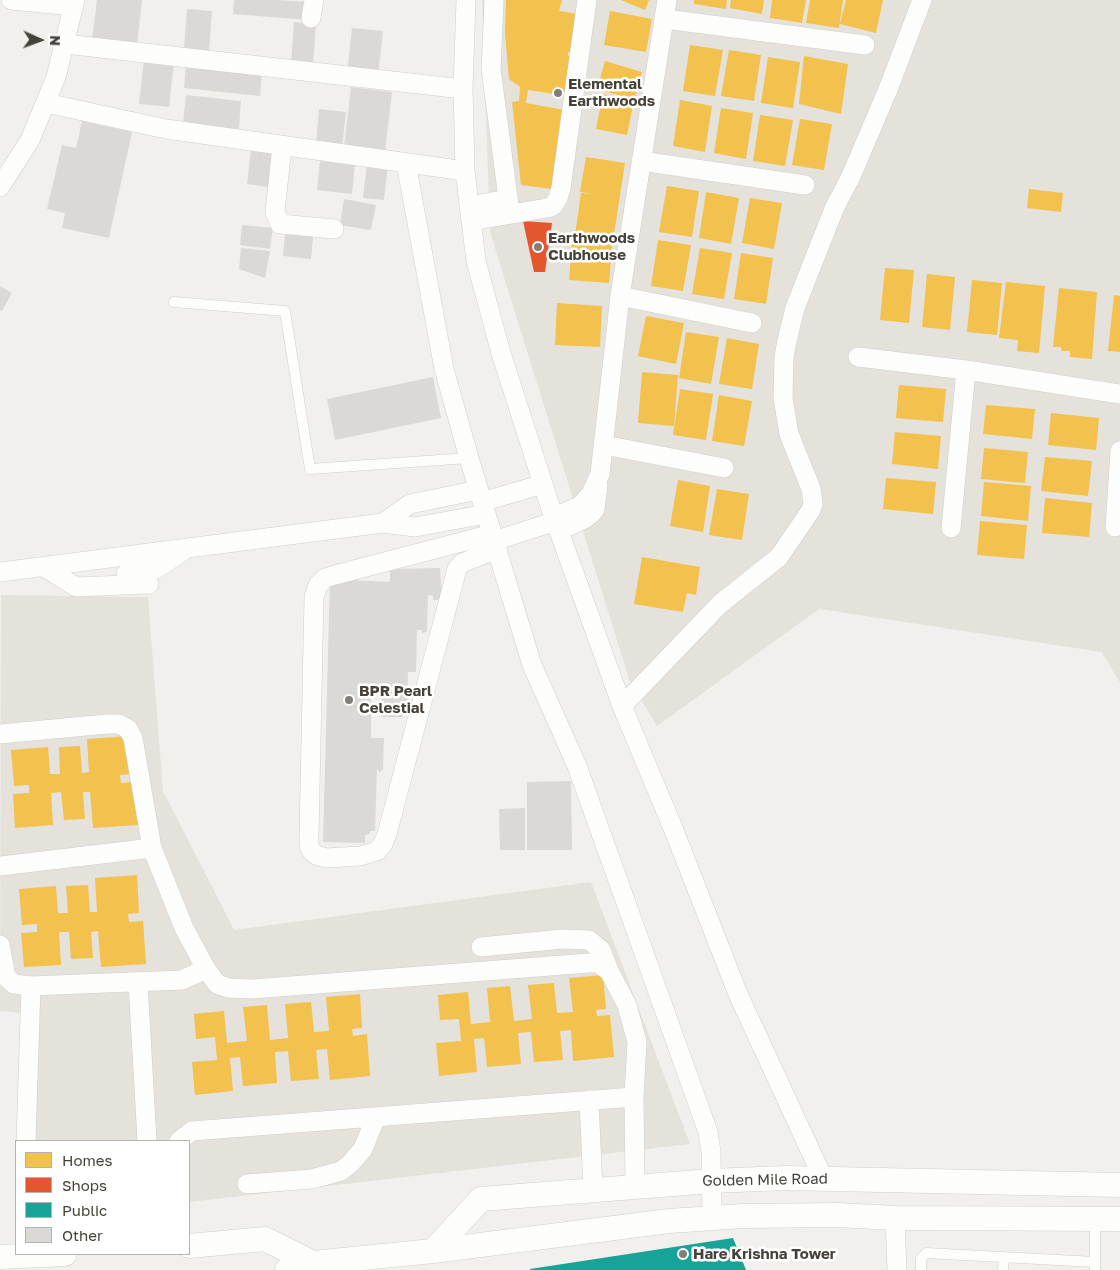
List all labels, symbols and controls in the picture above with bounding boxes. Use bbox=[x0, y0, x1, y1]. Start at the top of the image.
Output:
north arrow bbox=[15, 15, 65, 65]
text: N bbox=[47, 35, 64, 46]
place label: Elemental Earthwoods bbox=[568, 75, 655, 110]
marker: Elemental Earthwoods bbox=[552, 87, 564, 99]
place label: Earthwoods Clubhouse bbox=[548, 229, 635, 264]
marker: Earthwoods Clubhouse bbox=[532, 241, 544, 253]
place label: BPR Pearl Celestial bbox=[359, 682, 432, 717]
marker: BPR Pearl Celestial bbox=[343, 694, 355, 706]
legend bbox=[15, 1140, 190, 1255]
text: Homes bbox=[62, 1151, 112, 1169]
street label: Golden Mile Road bbox=[702, 1170, 828, 1190]
text: Shops bbox=[62, 1176, 107, 1194]
text: Public bbox=[62, 1201, 107, 1219]
text: Other bbox=[62, 1226, 103, 1244]
place label: Hare Krishna Tower bbox=[693, 1245, 836, 1263]
marker: Hare Krishna Tower bbox=[677, 1248, 689, 1260]

